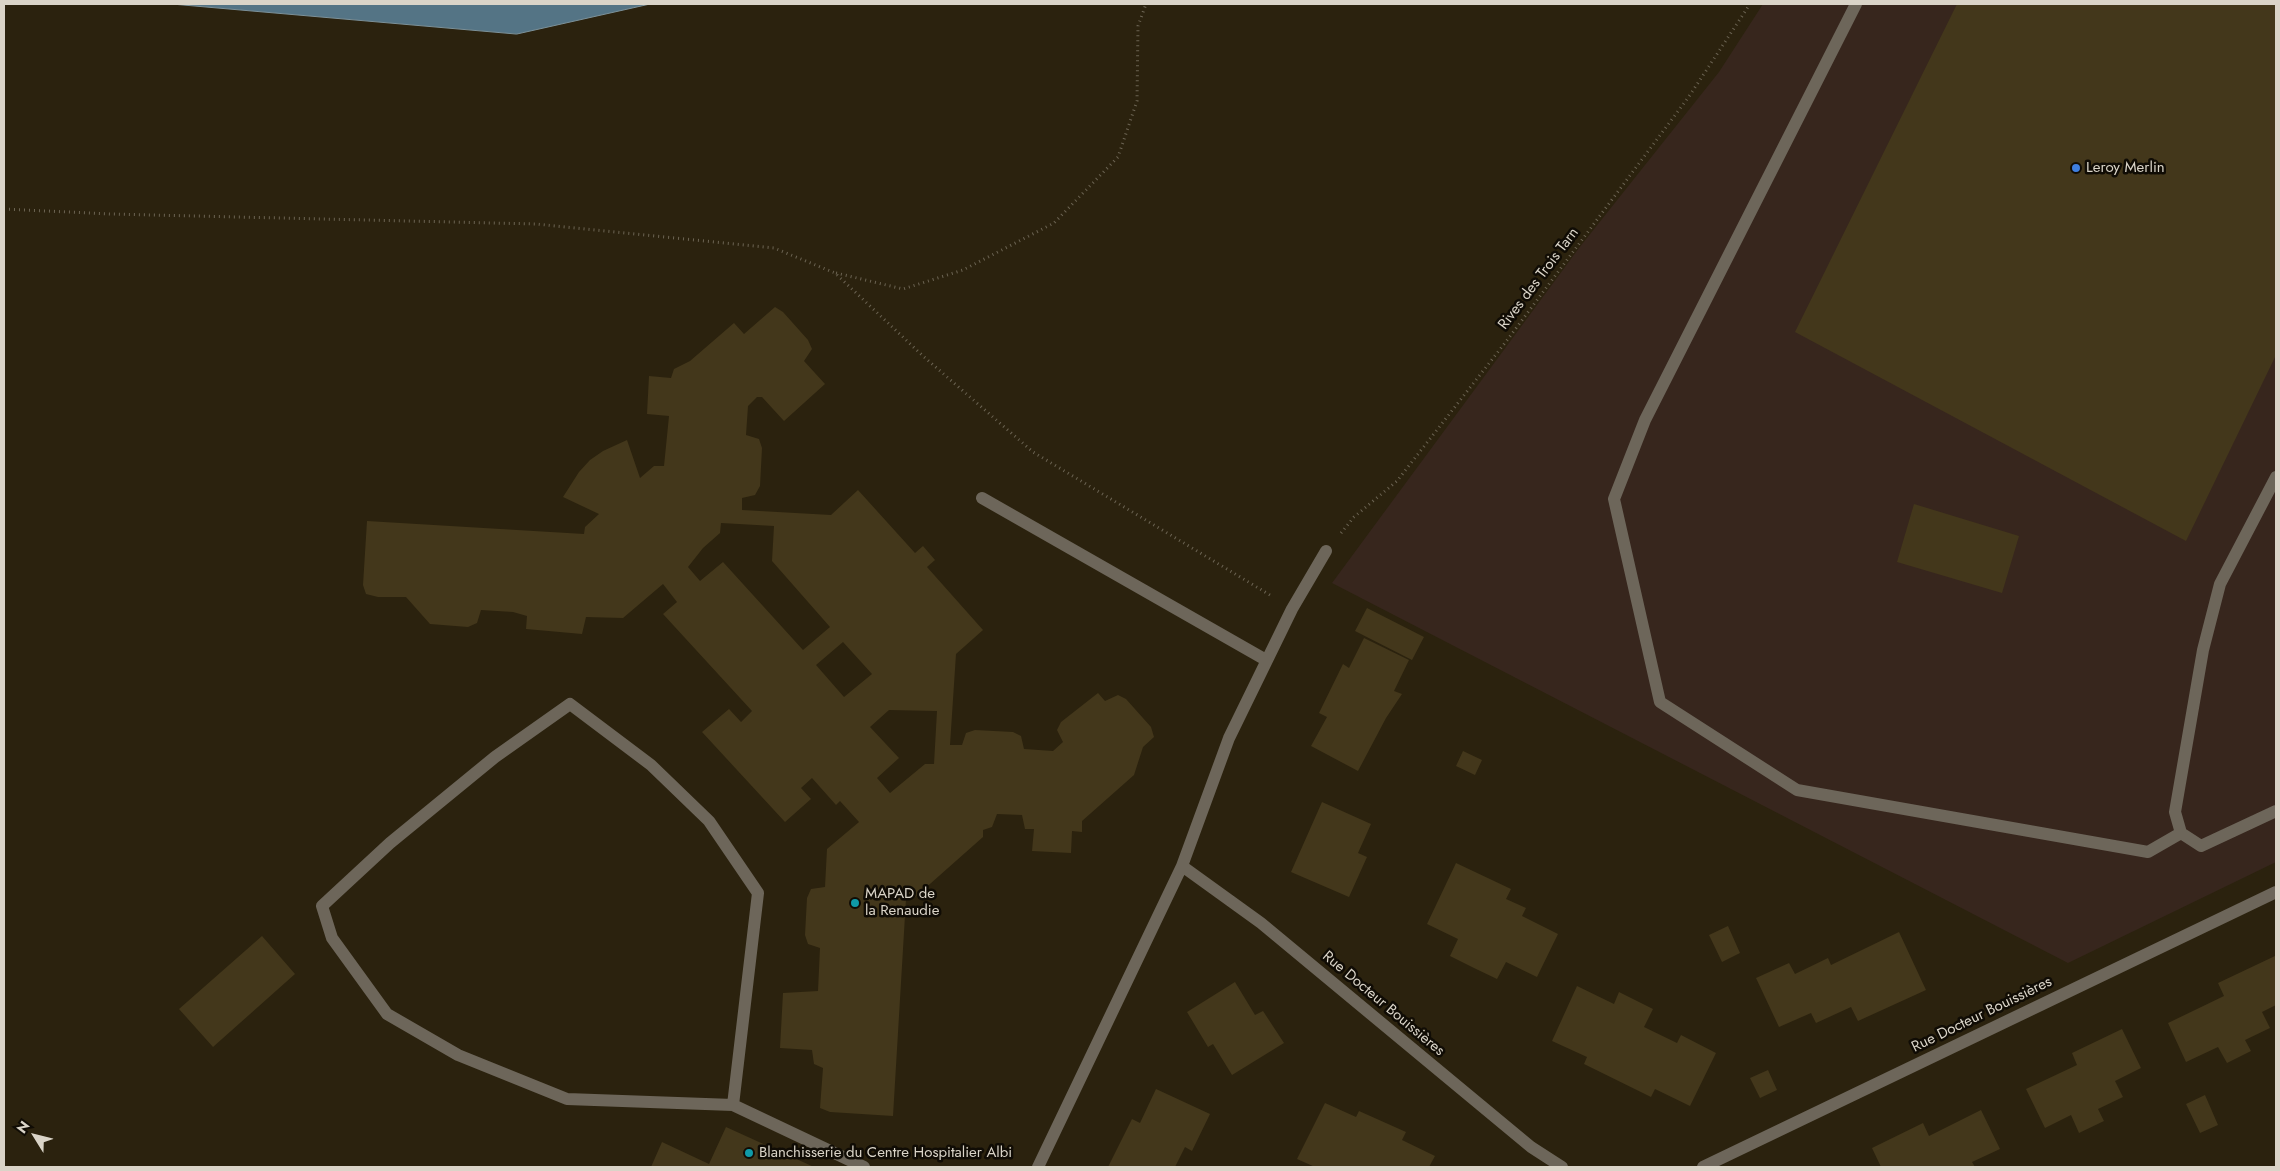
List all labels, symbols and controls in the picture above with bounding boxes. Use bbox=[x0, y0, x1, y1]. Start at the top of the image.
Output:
place label: Leroy Merlin bbox=[2086, 159, 2165, 177]
marker: Leroy Merlin bbox=[2070, 162, 2082, 174]
street label: Rives des Trois Tarn bbox=[1495, 225, 1583, 333]
place label: MAPAD de la Renaudie bbox=[865, 885, 939, 920]
marker: MAPAD de la Renaudie bbox=[849, 897, 861, 909]
street label: Rue Docteur Bouissières bbox=[1318, 948, 1448, 1060]
street label: Rue Docteur Bouissières bbox=[1909, 973, 2055, 1057]
north arrow bbox=[10, 1111, 60, 1161]
text: N bbox=[12, 1117, 34, 1138]
place label: Blanchisserie du Centre Hospitalier Albi bbox=[759, 1144, 1012, 1162]
marker: Blanchisserie du Centre Hospitalier Albi bbox=[743, 1147, 755, 1159]

